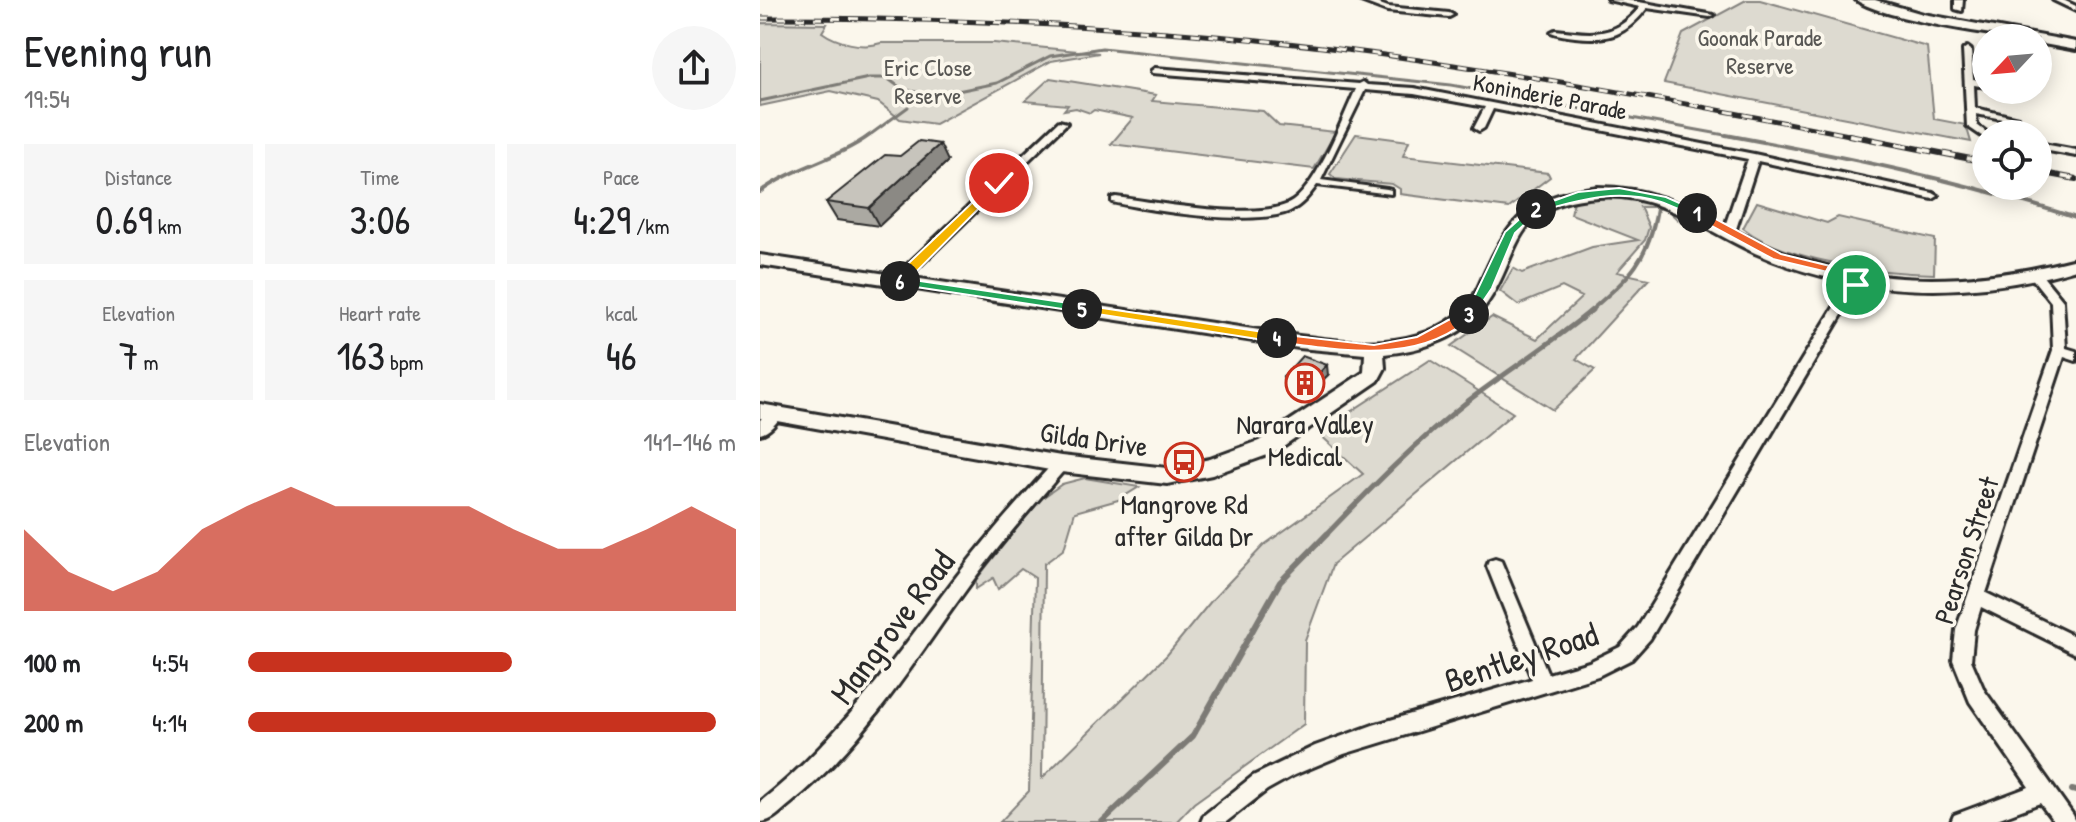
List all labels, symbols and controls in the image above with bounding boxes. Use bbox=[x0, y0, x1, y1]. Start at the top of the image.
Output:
text: Evening run bbox=[24, 21, 212, 81]
park label: Goonak Parade Reserve bbox=[1697, 21, 1823, 81]
north arrow bbox=[1972, 24, 2052, 104]
map controls bbox=[1972, 24, 2052, 200]
button: share bbox=[652, 26, 736, 110]
park label: Eric Close Reserve bbox=[884, 51, 972, 111]
street label: Koninderie Parade bbox=[1470, 65, 1630, 127]
text: 19:54 bbox=[24, 81, 70, 116]
button: locate bbox=[1972, 120, 2052, 200]
pin bbox=[965, 149, 1033, 217]
icon: check bbox=[977, 161, 1021, 205]
text: Distance bbox=[105, 162, 172, 192]
text: Time bbox=[361, 162, 399, 192]
text: Pace bbox=[603, 162, 640, 192]
pin: 2 bbox=[1516, 189, 1556, 229]
text: 0.69 bbox=[96, 192, 153, 246]
text: 3:06 bbox=[349, 192, 411, 246]
text: 4:29 bbox=[573, 192, 631, 246]
pin: 1 bbox=[1677, 193, 1717, 233]
text: 2 bbox=[1531, 194, 1541, 224]
text: 1 bbox=[1693, 198, 1701, 228]
text: km bbox=[153, 211, 182, 241]
text: /km bbox=[631, 211, 669, 241]
pin bbox=[1822, 251, 1890, 319]
pin: 6 bbox=[880, 261, 920, 301]
icon: arrive bbox=[1834, 263, 1878, 307]
text: 6 bbox=[896, 266, 904, 296]
pin: 5 bbox=[1062, 289, 1102, 329]
text: 5 bbox=[1077, 294, 1087, 324]
pin: 3 bbox=[1449, 294, 1489, 334]
text: Elevation bbox=[102, 298, 175, 328]
text: Heart rate bbox=[339, 298, 421, 328]
text: kcal bbox=[605, 298, 637, 328]
text: 3 bbox=[1464, 299, 1474, 329]
pin: 4 bbox=[1257, 318, 1297, 358]
text: 4 bbox=[1273, 323, 1281, 353]
text: 7 bbox=[119, 328, 139, 382]
text: 163 bbox=[337, 328, 385, 382]
text: 46 bbox=[606, 328, 637, 382]
text: m bbox=[139, 347, 159, 377]
text: bpm bbox=[385, 347, 423, 377]
building icon: Narara Valley Medical bbox=[1284, 362, 1326, 404]
place label: Narara Valley Medical bbox=[1236, 405, 1374, 475]
street label: Gilda Drive bbox=[1038, 413, 1150, 465]
text: Elevation bbox=[24, 424, 110, 459]
text: 141–146 m bbox=[643, 424, 736, 459]
bus stop icon: Mangrove Rd after Gilda Dr bbox=[1163, 441, 1205, 483]
street label: Pearson Street bbox=[1924, 471, 2008, 628]
place label: Mangrove Rd after Gilda Dr bbox=[1115, 485, 1254, 555]
street label: Mangrove Road bbox=[819, 541, 965, 713]
street label: Bentley Road bbox=[1439, 611, 1603, 703]
text: 100 m bbox=[24, 645, 80, 680]
text: 4:54 bbox=[152, 645, 189, 680]
text: 200 m bbox=[24, 705, 83, 740]
text: 4:14 bbox=[152, 705, 187, 740]

